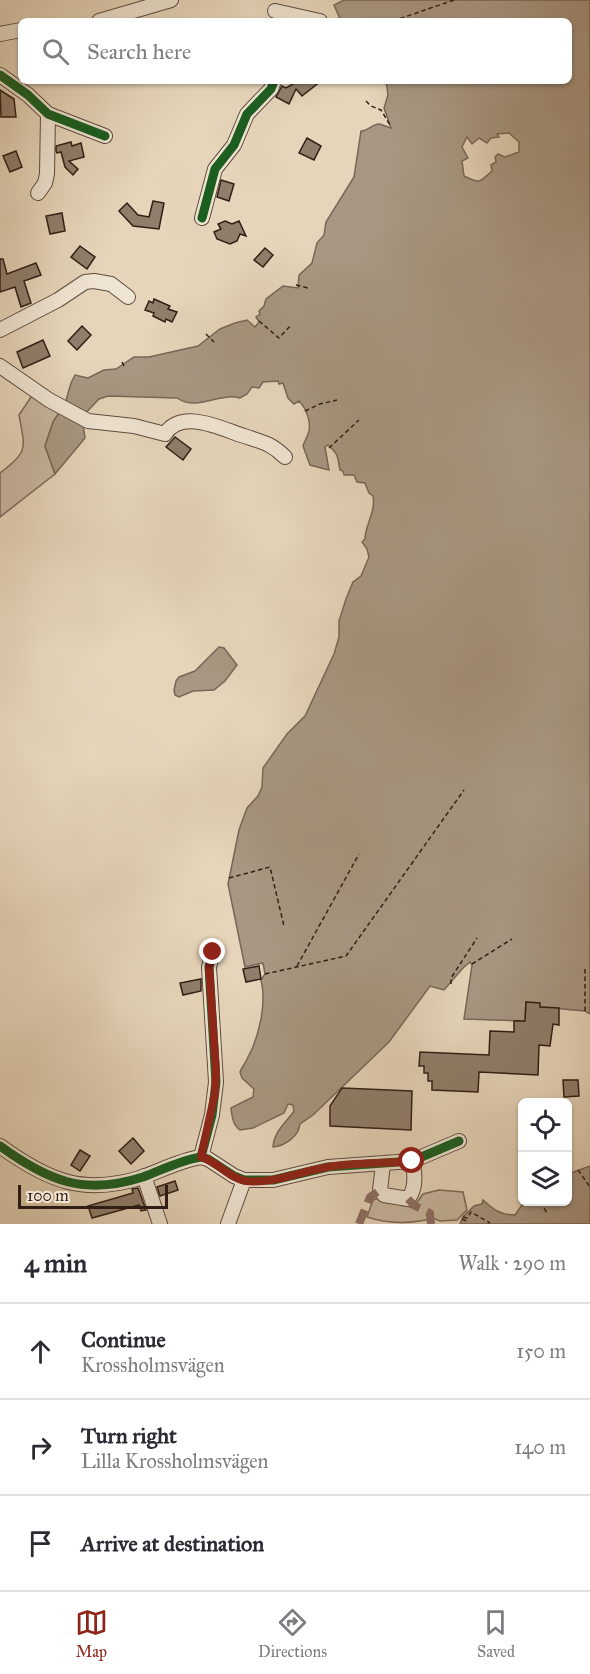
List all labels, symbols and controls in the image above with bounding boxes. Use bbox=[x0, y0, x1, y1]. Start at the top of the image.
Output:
search box bbox=[18, 18, 572, 84]
icon: search bbox=[39, 35, 72, 68]
text: Search here bbox=[87, 38, 191, 65]
route end bbox=[199, 938, 225, 964]
map controls bbox=[518, 1098, 572, 1206]
button: locate bbox=[518, 1098, 572, 1152]
route start bbox=[398, 1147, 424, 1173]
button: layers bbox=[518, 1152, 572, 1206]
scale bar bbox=[18, 1182, 168, 1210]
text: 100 m bbox=[27, 1186, 69, 1205]
text: 4 min bbox=[24, 1247, 87, 1279]
text: Walk · 290 m bbox=[458, 1251, 566, 1275]
text: Continue bbox=[81, 1326, 166, 1353]
icon: ahead bbox=[24, 1335, 57, 1368]
text: 150 m bbox=[516, 1339, 566, 1363]
text: Krossholmsvägen bbox=[81, 1353, 225, 1377]
text: Turn right bbox=[81, 1422, 177, 1449]
icon: right bbox=[24, 1431, 57, 1464]
text: 140 m bbox=[514, 1435, 566, 1459]
text: Lilla Krossholmsvägen bbox=[81, 1449, 268, 1473]
icon: arrive bbox=[24, 1527, 57, 1560]
text: Arrive at destination bbox=[81, 1530, 264, 1557]
tab: Map bbox=[75, 1606, 108, 1661]
tab: Directions bbox=[258, 1606, 327, 1661]
tab: Saved bbox=[477, 1606, 515, 1661]

